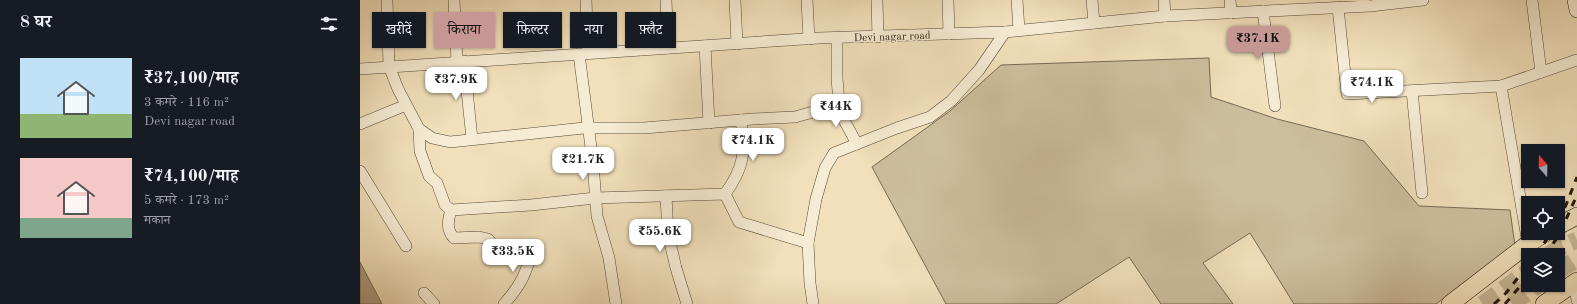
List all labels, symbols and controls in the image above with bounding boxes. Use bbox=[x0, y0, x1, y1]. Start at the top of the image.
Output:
chip: खरीदें bbox=[372, 12, 426, 48]
chip: किराया bbox=[434, 12, 495, 48]
chip: फ़िल्टर bbox=[503, 12, 562, 48]
chip: नया bbox=[570, 12, 617, 48]
chip: फ़्लैट bbox=[625, 12, 676, 48]
icon: filters bbox=[318, 13, 340, 35]
text: 8 घर bbox=[20, 14, 52, 31]
pin: ₹37.1K bbox=[1225, 26, 1291, 60]
street label: Devi nagar road bbox=[853, 31, 931, 44]
text: ₹37.1K bbox=[1236, 32, 1280, 45]
pin: ₹37.9K bbox=[423, 67, 489, 101]
text: ₹37,100/माह bbox=[144, 70, 238, 87]
pin: ₹74.1K bbox=[1339, 70, 1405, 104]
text: ₹37.9K bbox=[434, 73, 478, 86]
icon: home bbox=[52, 74, 100, 122]
text: ₹74.1K bbox=[1350, 76, 1394, 89]
pin: ₹44K bbox=[812, 94, 860, 128]
text: 3 कमरे · 116 m² bbox=[144, 96, 229, 109]
text: ₹44K bbox=[820, 100, 852, 113]
text: Devi nagar road bbox=[144, 115, 235, 128]
pin: ₹74.1K bbox=[720, 128, 786, 162]
text: ₹74.1K bbox=[731, 134, 775, 147]
north arrow bbox=[1521, 144, 1565, 188]
map controls bbox=[1521, 144, 1565, 292]
pin: ₹21.7K bbox=[550, 147, 616, 181]
text: ₹21.7K bbox=[561, 153, 605, 166]
text: ₹74,100/माह bbox=[144, 168, 238, 185]
icon: home bbox=[52, 174, 100, 222]
text: 5 कमरे · 173 m² bbox=[144, 194, 229, 207]
button: locate bbox=[1521, 196, 1565, 240]
text: मकान bbox=[144, 214, 170, 227]
pin: ₹55.6K bbox=[627, 219, 693, 253]
text: ₹55.6K bbox=[638, 225, 682, 238]
pin: ₹33.5K bbox=[480, 239, 546, 273]
text: ₹33.5K bbox=[491, 245, 535, 258]
button: layers bbox=[1521, 248, 1565, 292]

